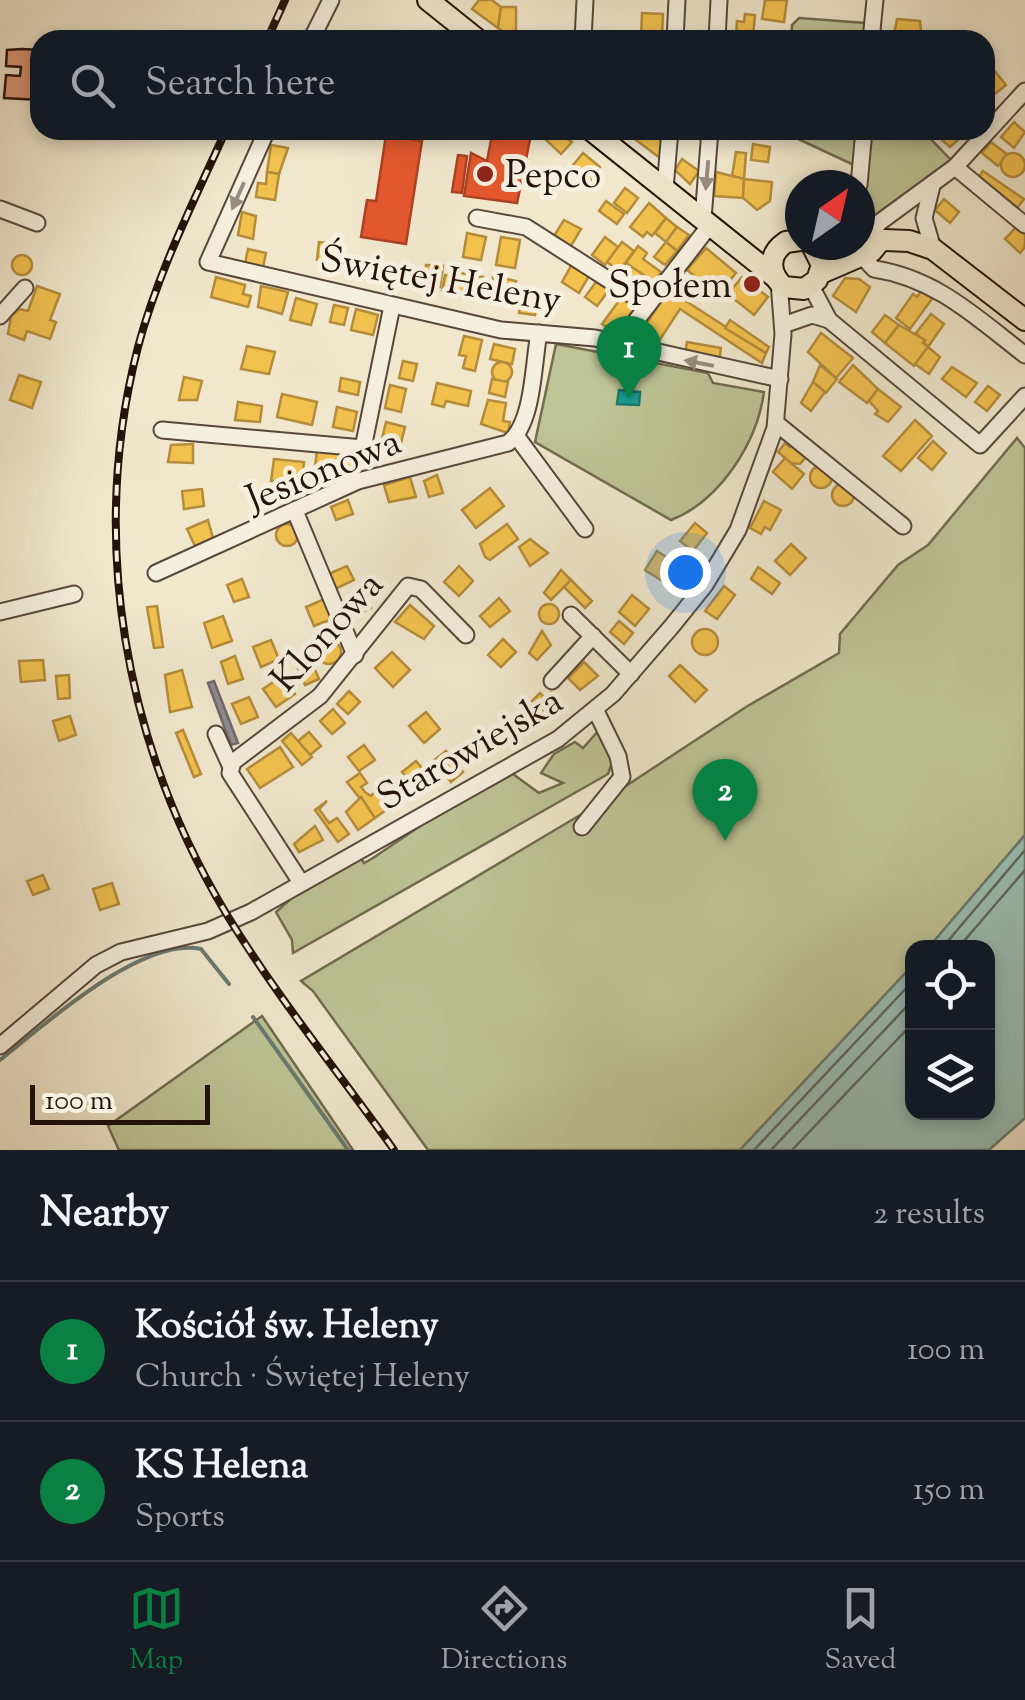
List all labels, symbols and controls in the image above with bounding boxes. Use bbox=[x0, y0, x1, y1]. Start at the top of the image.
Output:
search box bbox=[30, 30, 995, 140]
icon: search bbox=[65, 58, 120, 113]
text: Search here bbox=[145, 58, 336, 112]
place label: Pepco bbox=[505, 151, 601, 205]
one-way arrow bbox=[698, 159, 714, 191]
marker: Pepco bbox=[474, 163, 496, 185]
north arrow bbox=[785, 170, 875, 260]
one-way arrow bbox=[229, 182, 246, 211]
street label: Świętej Heleny bbox=[315, 233, 565, 330]
place label: Społem bbox=[608, 261, 732, 315]
marker: Społem bbox=[741, 273, 763, 295]
pin: 1 bbox=[596, 316, 662, 398]
one-way arrow bbox=[683, 354, 714, 370]
street label: Jesionowa bbox=[237, 417, 410, 529]
your location bbox=[660, 547, 711, 598]
street label: Klonowa bbox=[260, 561, 398, 706]
street label: Starowiejska bbox=[368, 676, 574, 827]
pin: 2 bbox=[692, 758, 758, 841]
map controls bbox=[905, 940, 995, 1120]
button: locate bbox=[905, 940, 995, 1030]
button: layers bbox=[905, 1030, 995, 1120]
scale bar bbox=[30, 1080, 210, 1124]
text: 100 m bbox=[45, 1082, 113, 1122]
text: Nearby bbox=[40, 1185, 169, 1245]
text: 2 results bbox=[873, 1192, 985, 1238]
text: Kościół św. Heleny bbox=[135, 1301, 439, 1355]
text: 1 bbox=[67, 1328, 78, 1374]
text: 100 m bbox=[907, 1328, 985, 1374]
text: Church · Świętej Heleny bbox=[135, 1355, 470, 1401]
text: KS Helena bbox=[135, 1441, 308, 1495]
text: 2 bbox=[65, 1468, 80, 1514]
text: 150 m bbox=[913, 1468, 985, 1514]
text: Sports bbox=[135, 1495, 225, 1541]
tab: Map bbox=[129, 1581, 184, 1681]
tab: Directions bbox=[441, 1581, 567, 1681]
tab: Saved bbox=[824, 1581, 896, 1681]

